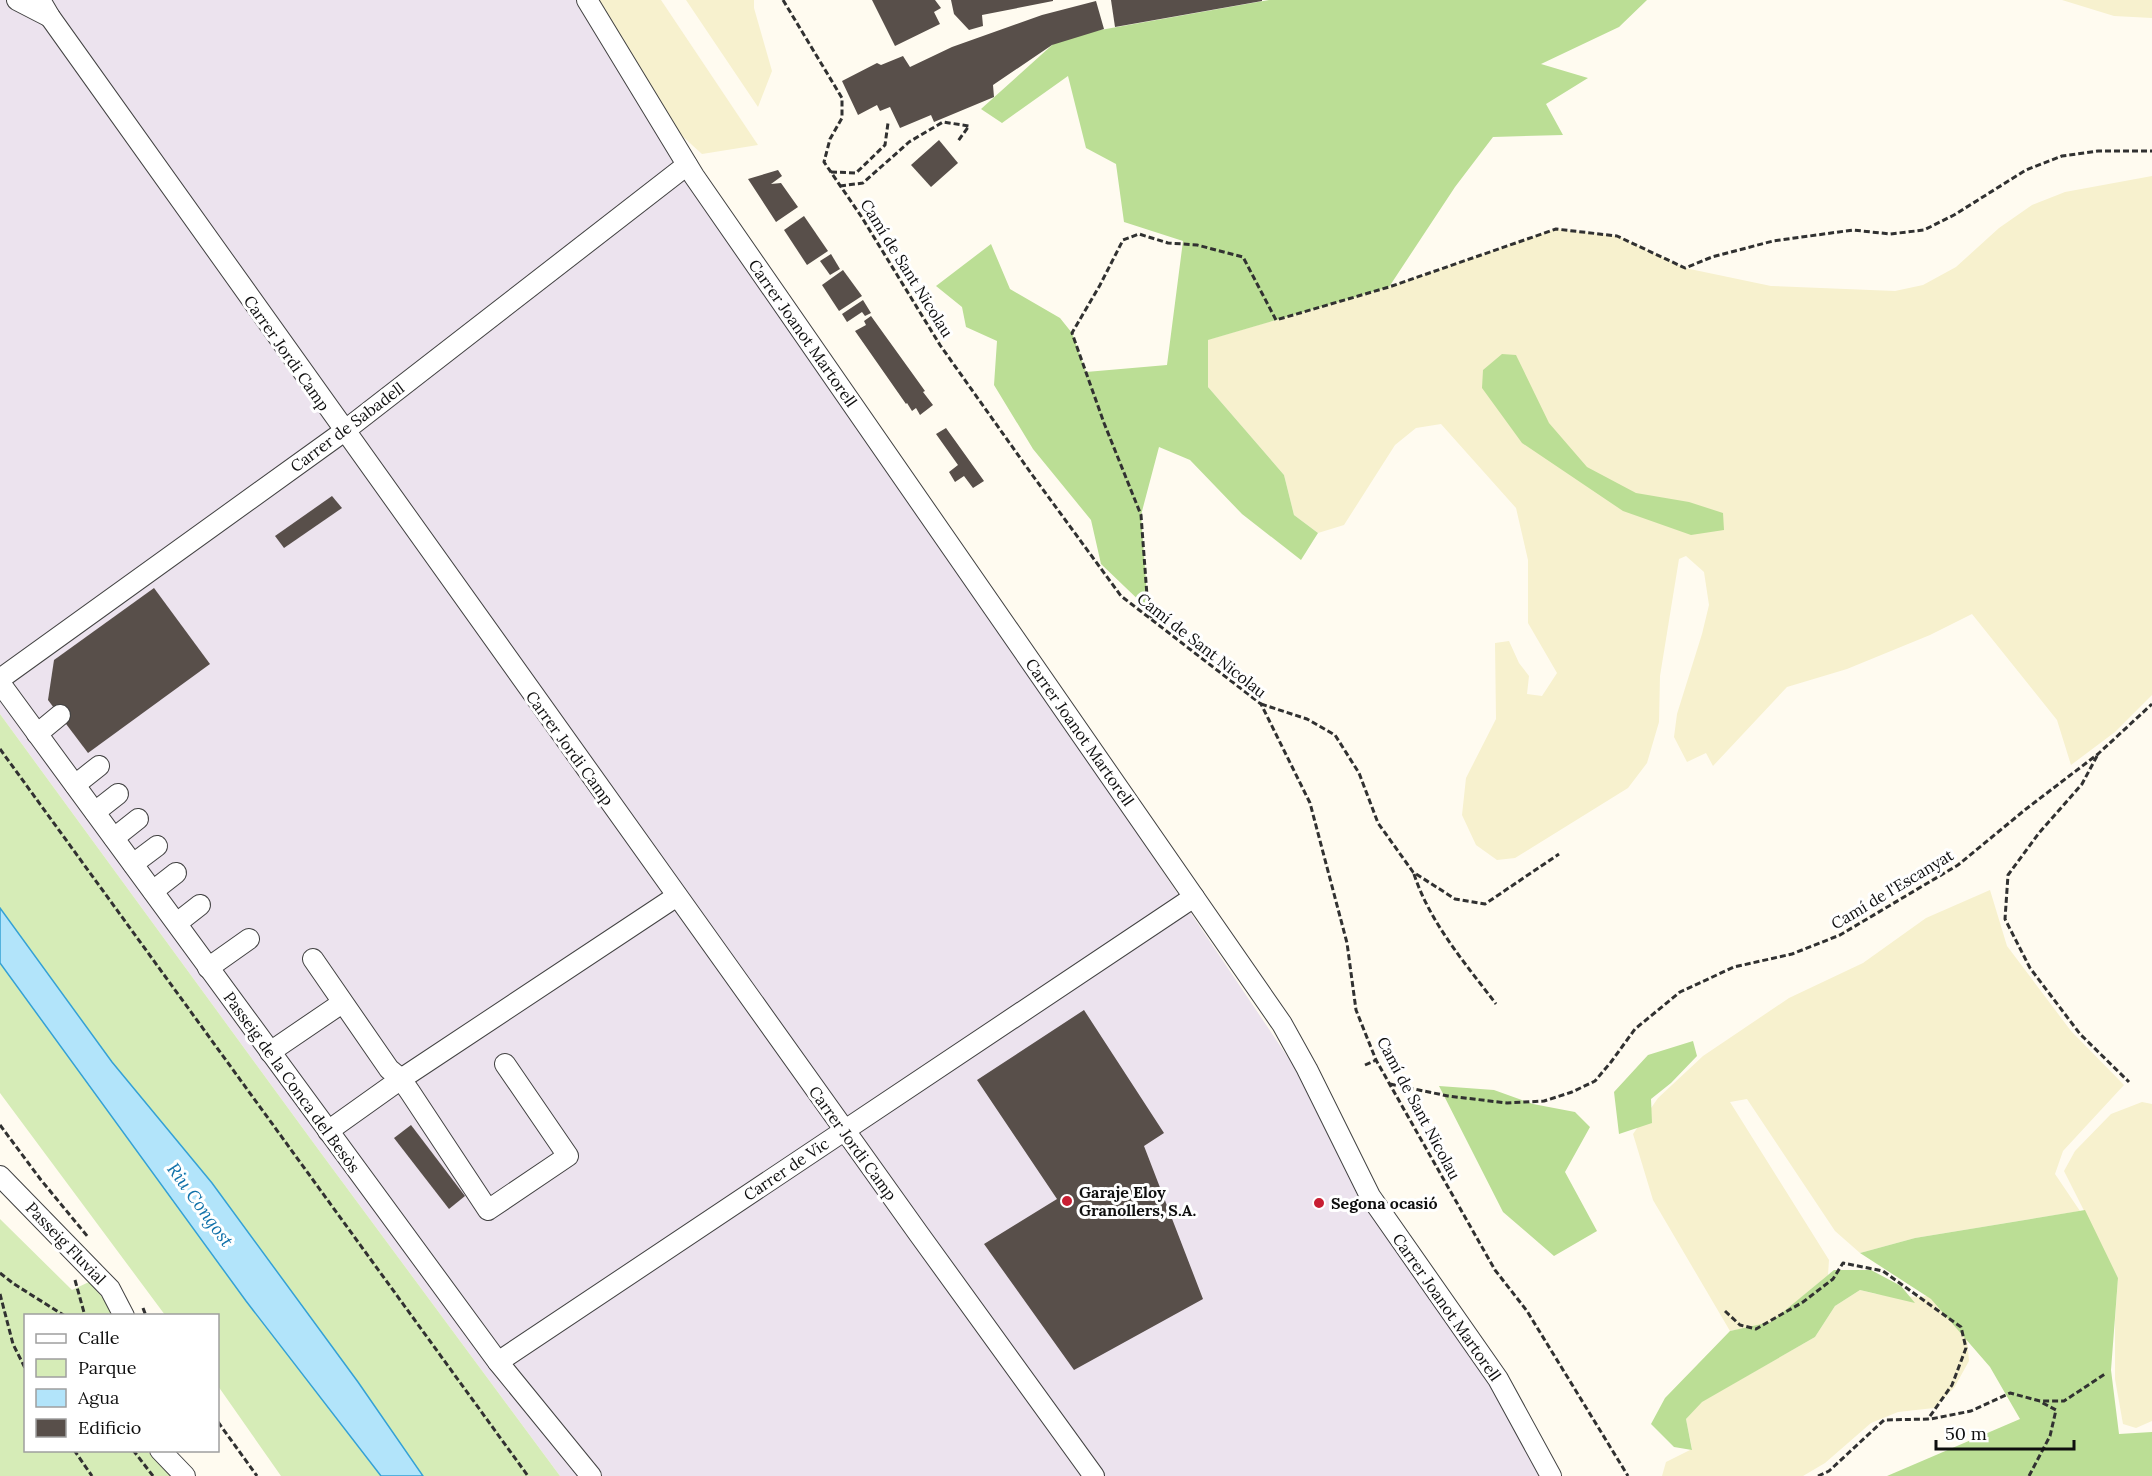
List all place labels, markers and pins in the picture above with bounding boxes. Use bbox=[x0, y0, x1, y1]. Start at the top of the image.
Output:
place label: Garaje Eloy Granollers, S.A. bbox=[1079, 1182, 1196, 1220]
place label: Segona ocasió bbox=[1331, 1193, 1438, 1213]
marker: Garaje Eloy Granollers, S.A. bbox=[1060, 1194, 1074, 1208]
marker: Segona ocasió bbox=[1312, 1196, 1326, 1210]

